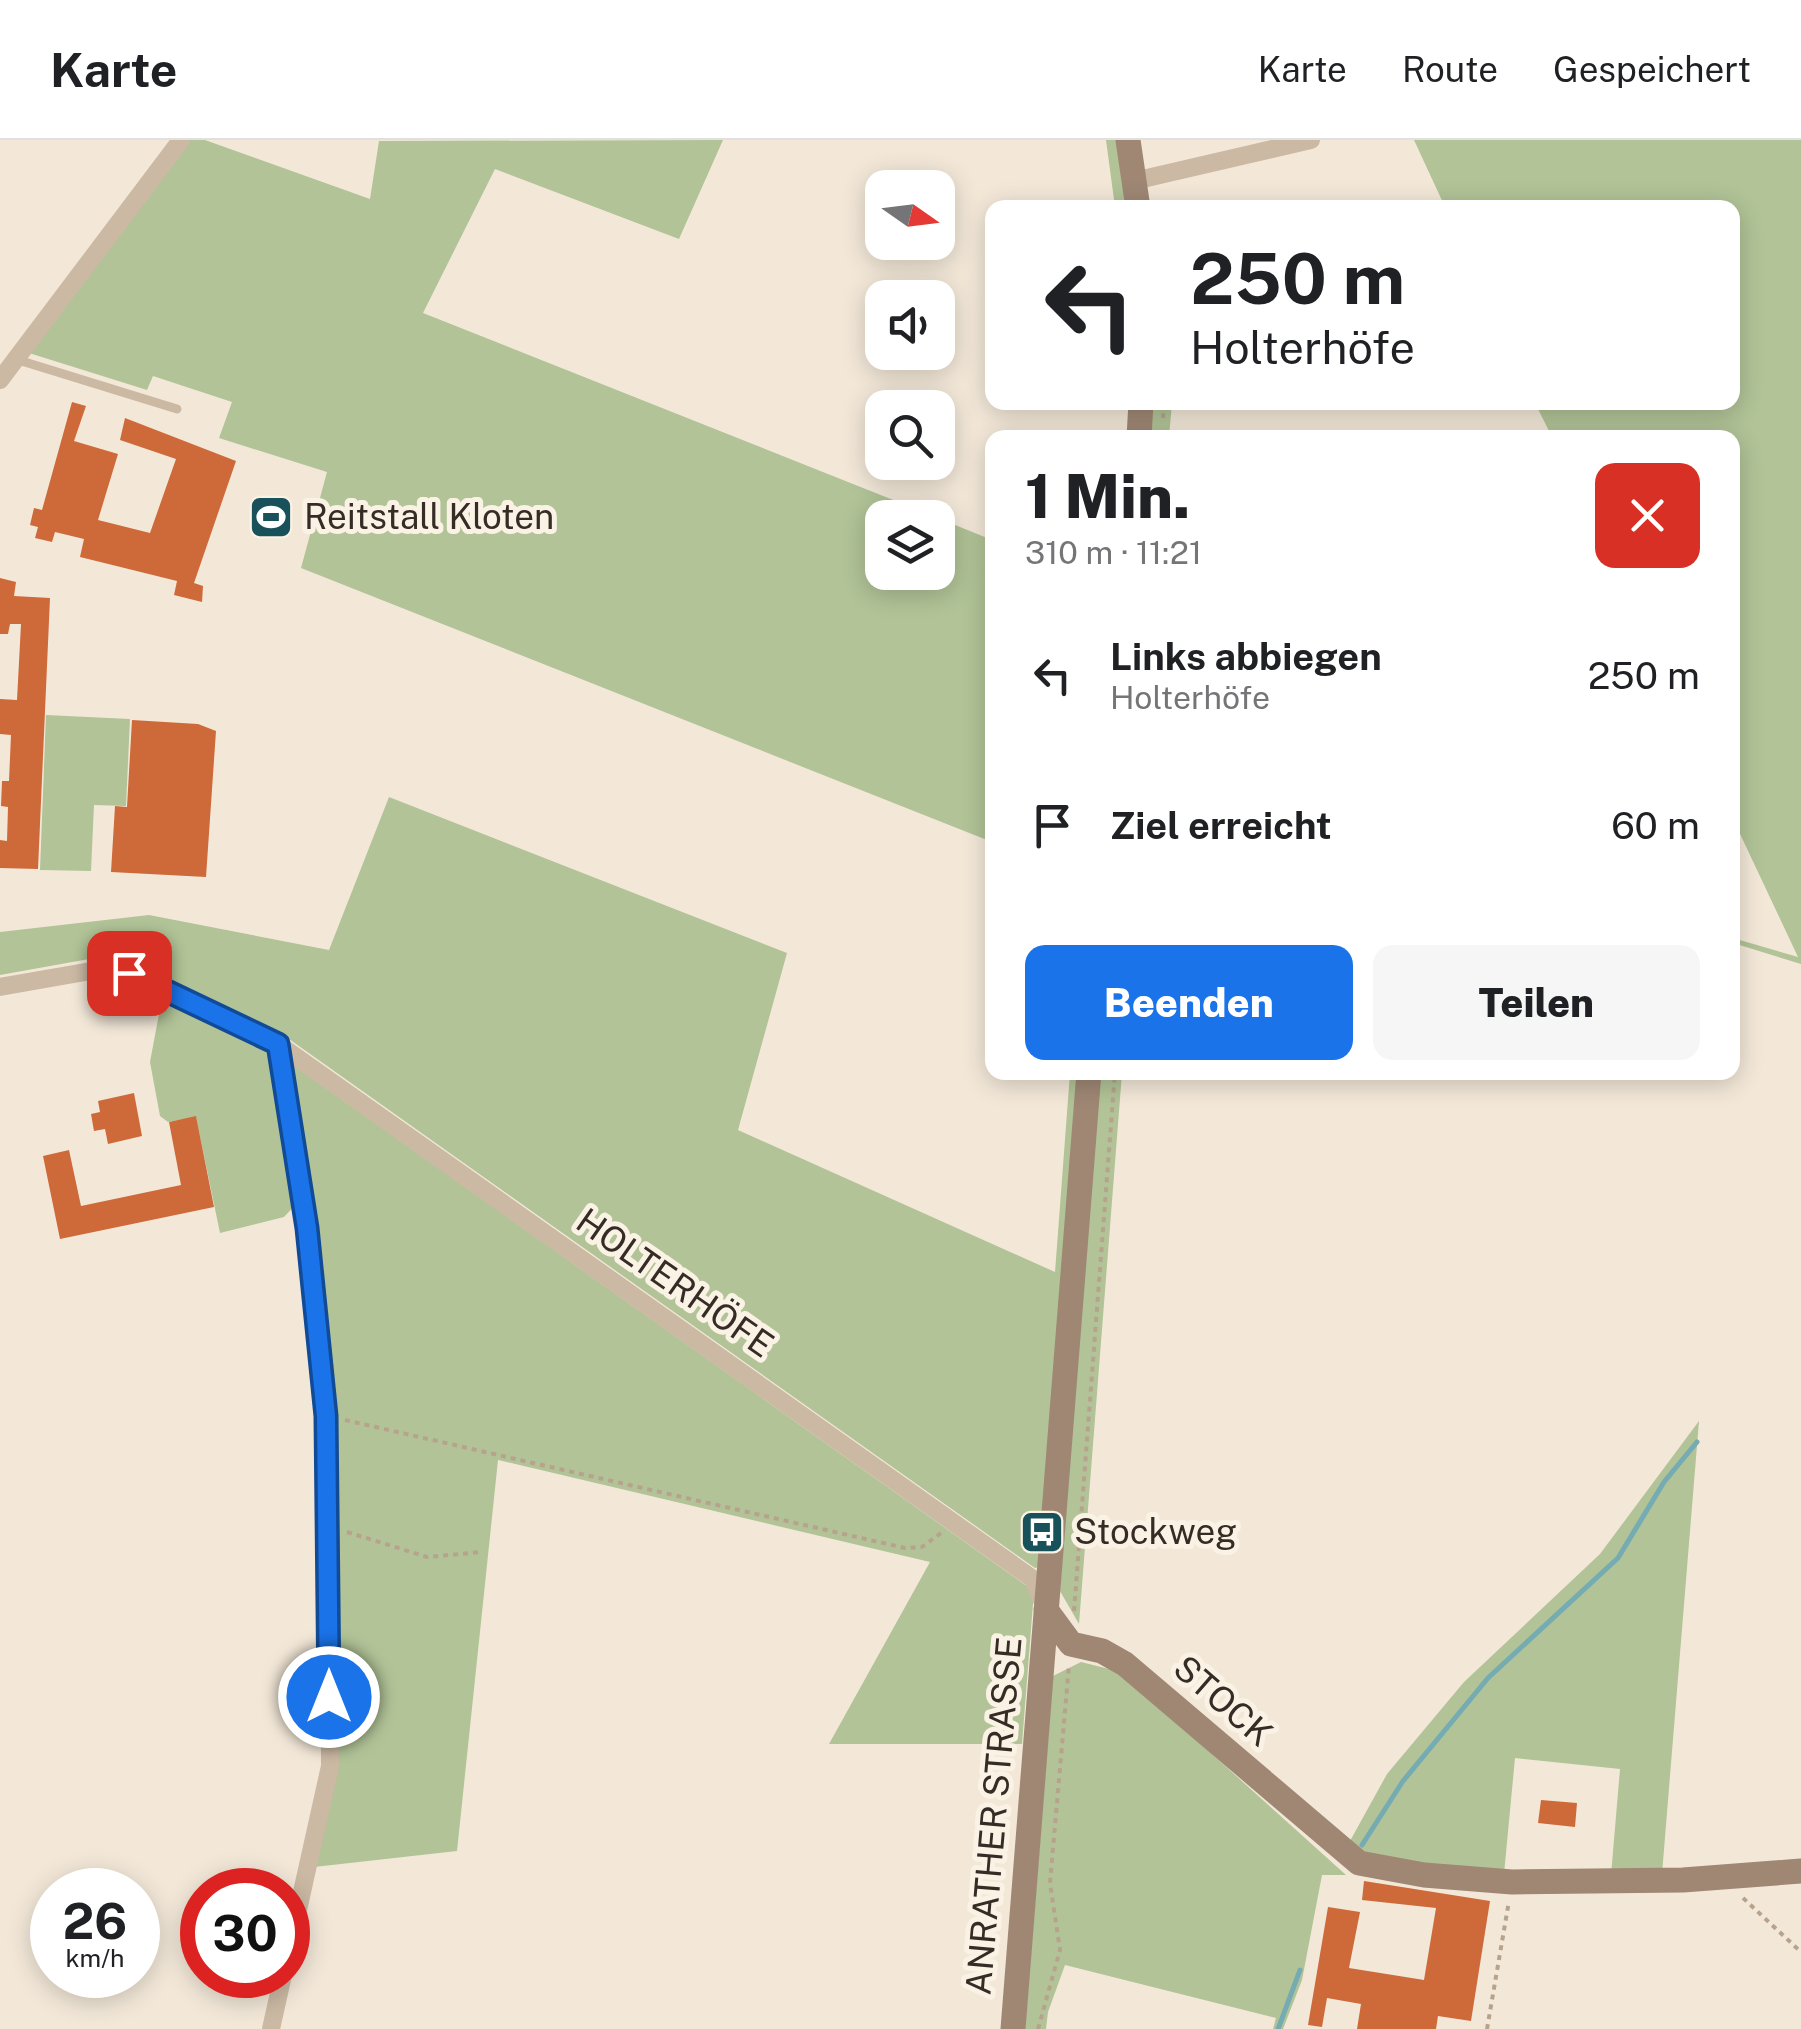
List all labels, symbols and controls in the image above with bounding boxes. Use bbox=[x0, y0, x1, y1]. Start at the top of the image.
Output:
text: Karte bbox=[50, 41, 177, 98]
text: Karte bbox=[1258, 49, 1347, 90]
text: Route bbox=[1402, 49, 1498, 90]
text: Gespeichert bbox=[1553, 49, 1751, 90]
north arrow bbox=[865, 170, 955, 260]
map controls bbox=[865, 170, 955, 590]
text: 250 m bbox=[1190, 237, 1405, 320]
icon: left bbox=[1025, 240, 1155, 370]
button: sound bbox=[865, 280, 955, 370]
text: Holterhöfe bbox=[1190, 321, 1415, 374]
button: search bbox=[865, 390, 955, 480]
text: 1 Min. bbox=[1025, 461, 1190, 532]
button: close bbox=[1595, 463, 1700, 568]
sports icon: Reitstall Kloten bbox=[248, 494, 294, 540]
place label: Reitstall Kloten bbox=[304, 496, 554, 537]
button: layers bbox=[865, 500, 955, 590]
text: 310 m · 11:21 bbox=[1025, 534, 1202, 571]
text: Links abbiegen bbox=[1110, 634, 1382, 679]
icon: left bbox=[1025, 648, 1080, 703]
text: 250 m bbox=[1588, 653, 1700, 698]
text: Holterhöfe bbox=[1110, 679, 1270, 716]
icon: arrive bbox=[1025, 798, 1080, 853]
text: Ziel erreicht bbox=[1110, 803, 1332, 848]
text: 60 m bbox=[1611, 803, 1700, 848]
pin bbox=[87, 931, 172, 1016]
button: Beenden bbox=[1025, 945, 1353, 1060]
button: Teilen bbox=[1373, 945, 1700, 1060]
icon: arrive bbox=[102, 946, 157, 1001]
street label: HOLTERHÖFE bbox=[569, 1199, 782, 1366]
bus stop icon: Stockweg bbox=[1019, 1509, 1065, 1555]
place label: Stockweg bbox=[1074, 1511, 1237, 1552]
street label: ANRATHER STRASSE bbox=[957, 1635, 1030, 1997]
position arrow bbox=[277, 1645, 381, 1749]
street label: STOCK bbox=[1166, 1647, 1281, 1754]
speed limit sign: 30 bbox=[180, 1868, 310, 1998]
text: 26 bbox=[63, 1891, 127, 1950]
text: km/h bbox=[66, 1943, 124, 1973]

